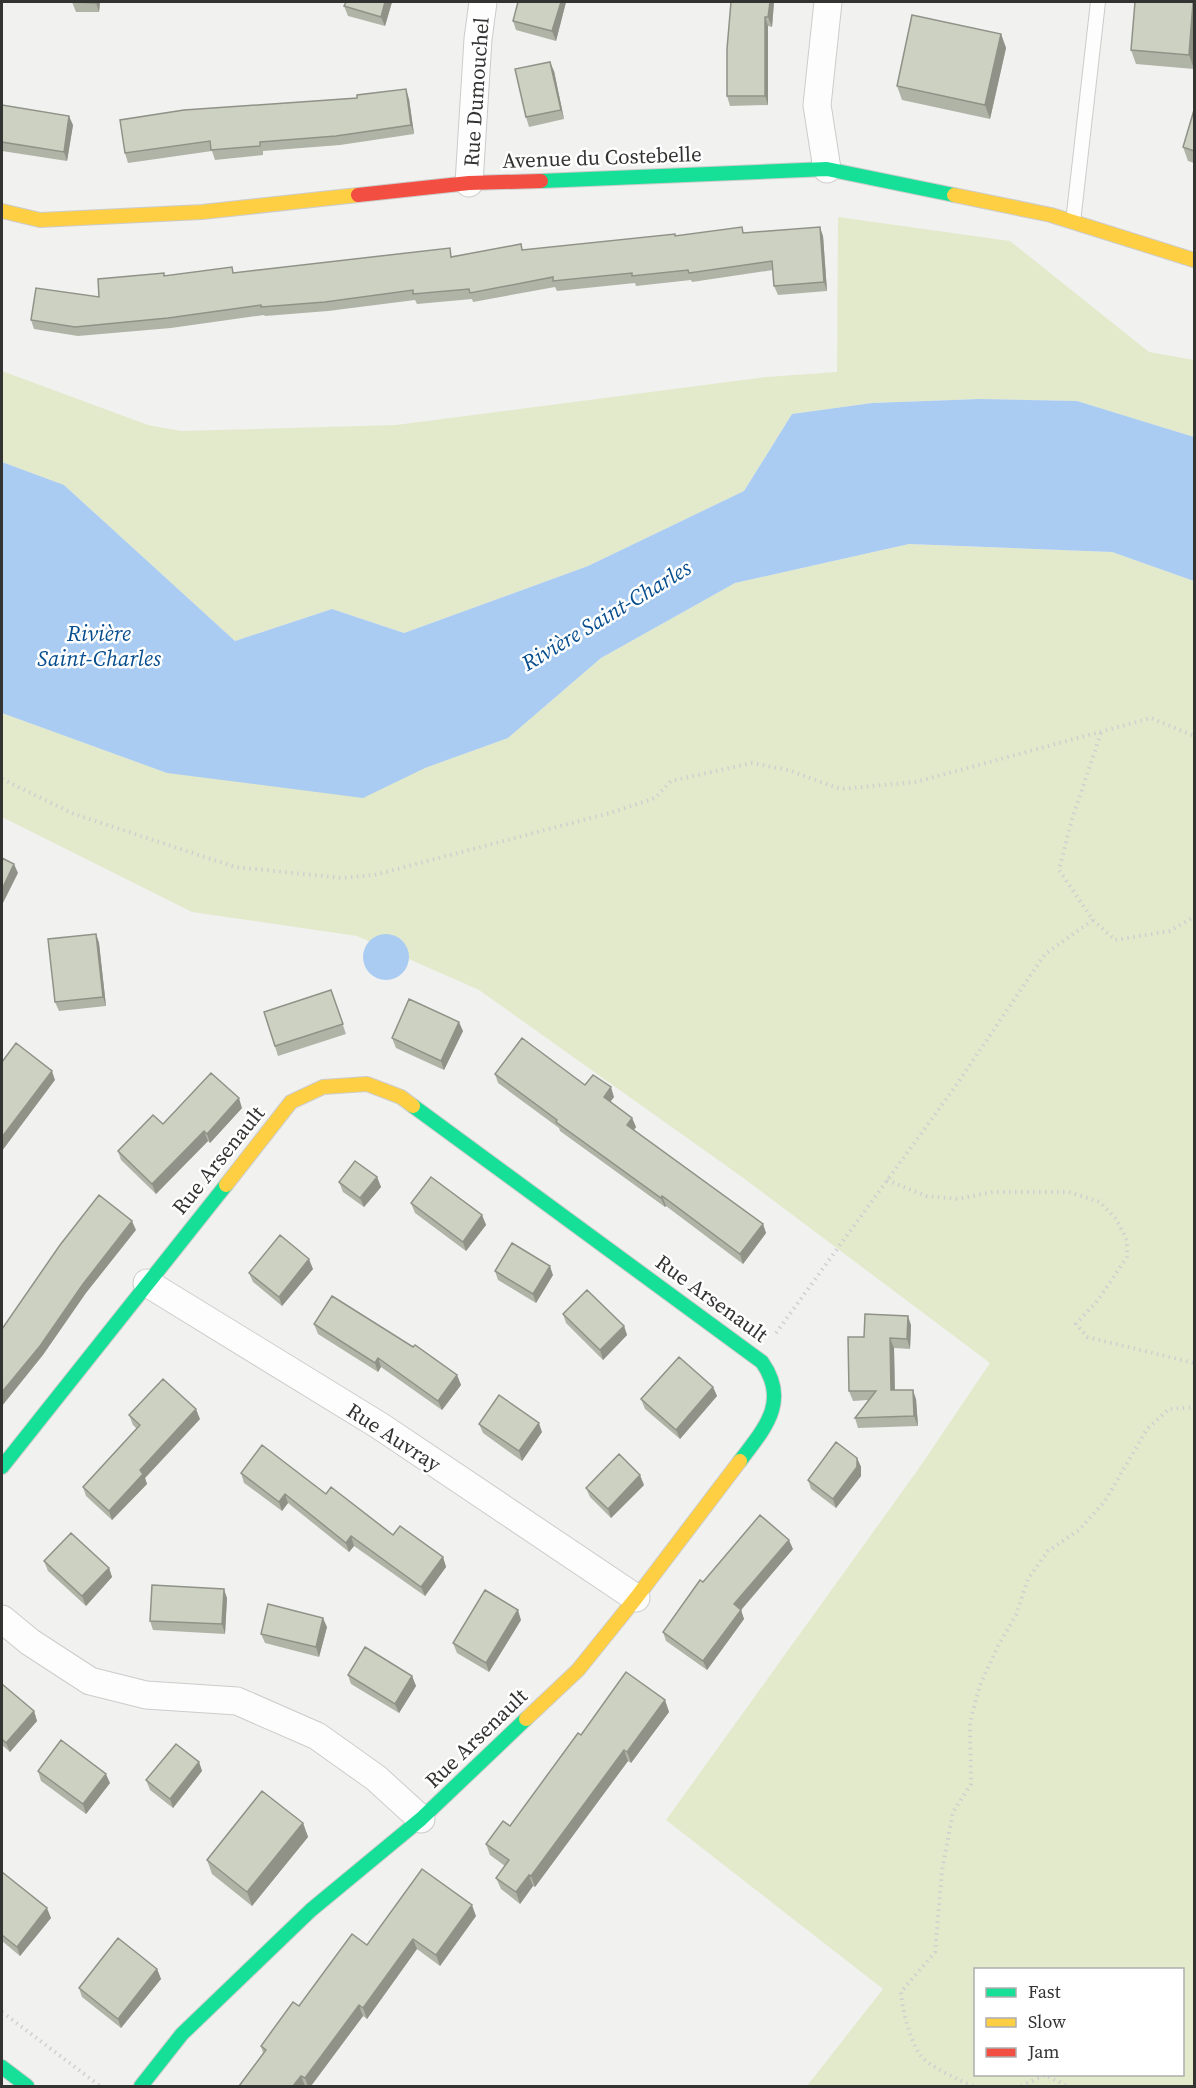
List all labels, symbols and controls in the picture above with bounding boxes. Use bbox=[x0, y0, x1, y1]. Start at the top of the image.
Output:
street label: Rue Dumouchel bbox=[456, 16, 496, 168]
street label: Avenue du Costebelle bbox=[502, 139, 702, 175]
water label: Rivière Saint-Charles bbox=[515, 552, 696, 678]
water label: Rivière Saint-Charles bbox=[37, 618, 161, 673]
street label: Rue Arsenault bbox=[165, 1099, 271, 1221]
street label: Rue Arsenault bbox=[650, 1247, 774, 1349]
street label: Rue Auvray bbox=[341, 1396, 447, 1478]
street label: Rue Arsenault bbox=[418, 1682, 534, 1794]
legend bbox=[974, 1968, 1184, 2076]
text: Fast bbox=[1028, 1979, 1061, 2004]
text: Slow bbox=[1028, 2009, 1066, 2034]
text: Jam bbox=[1027, 2039, 1060, 2064]

